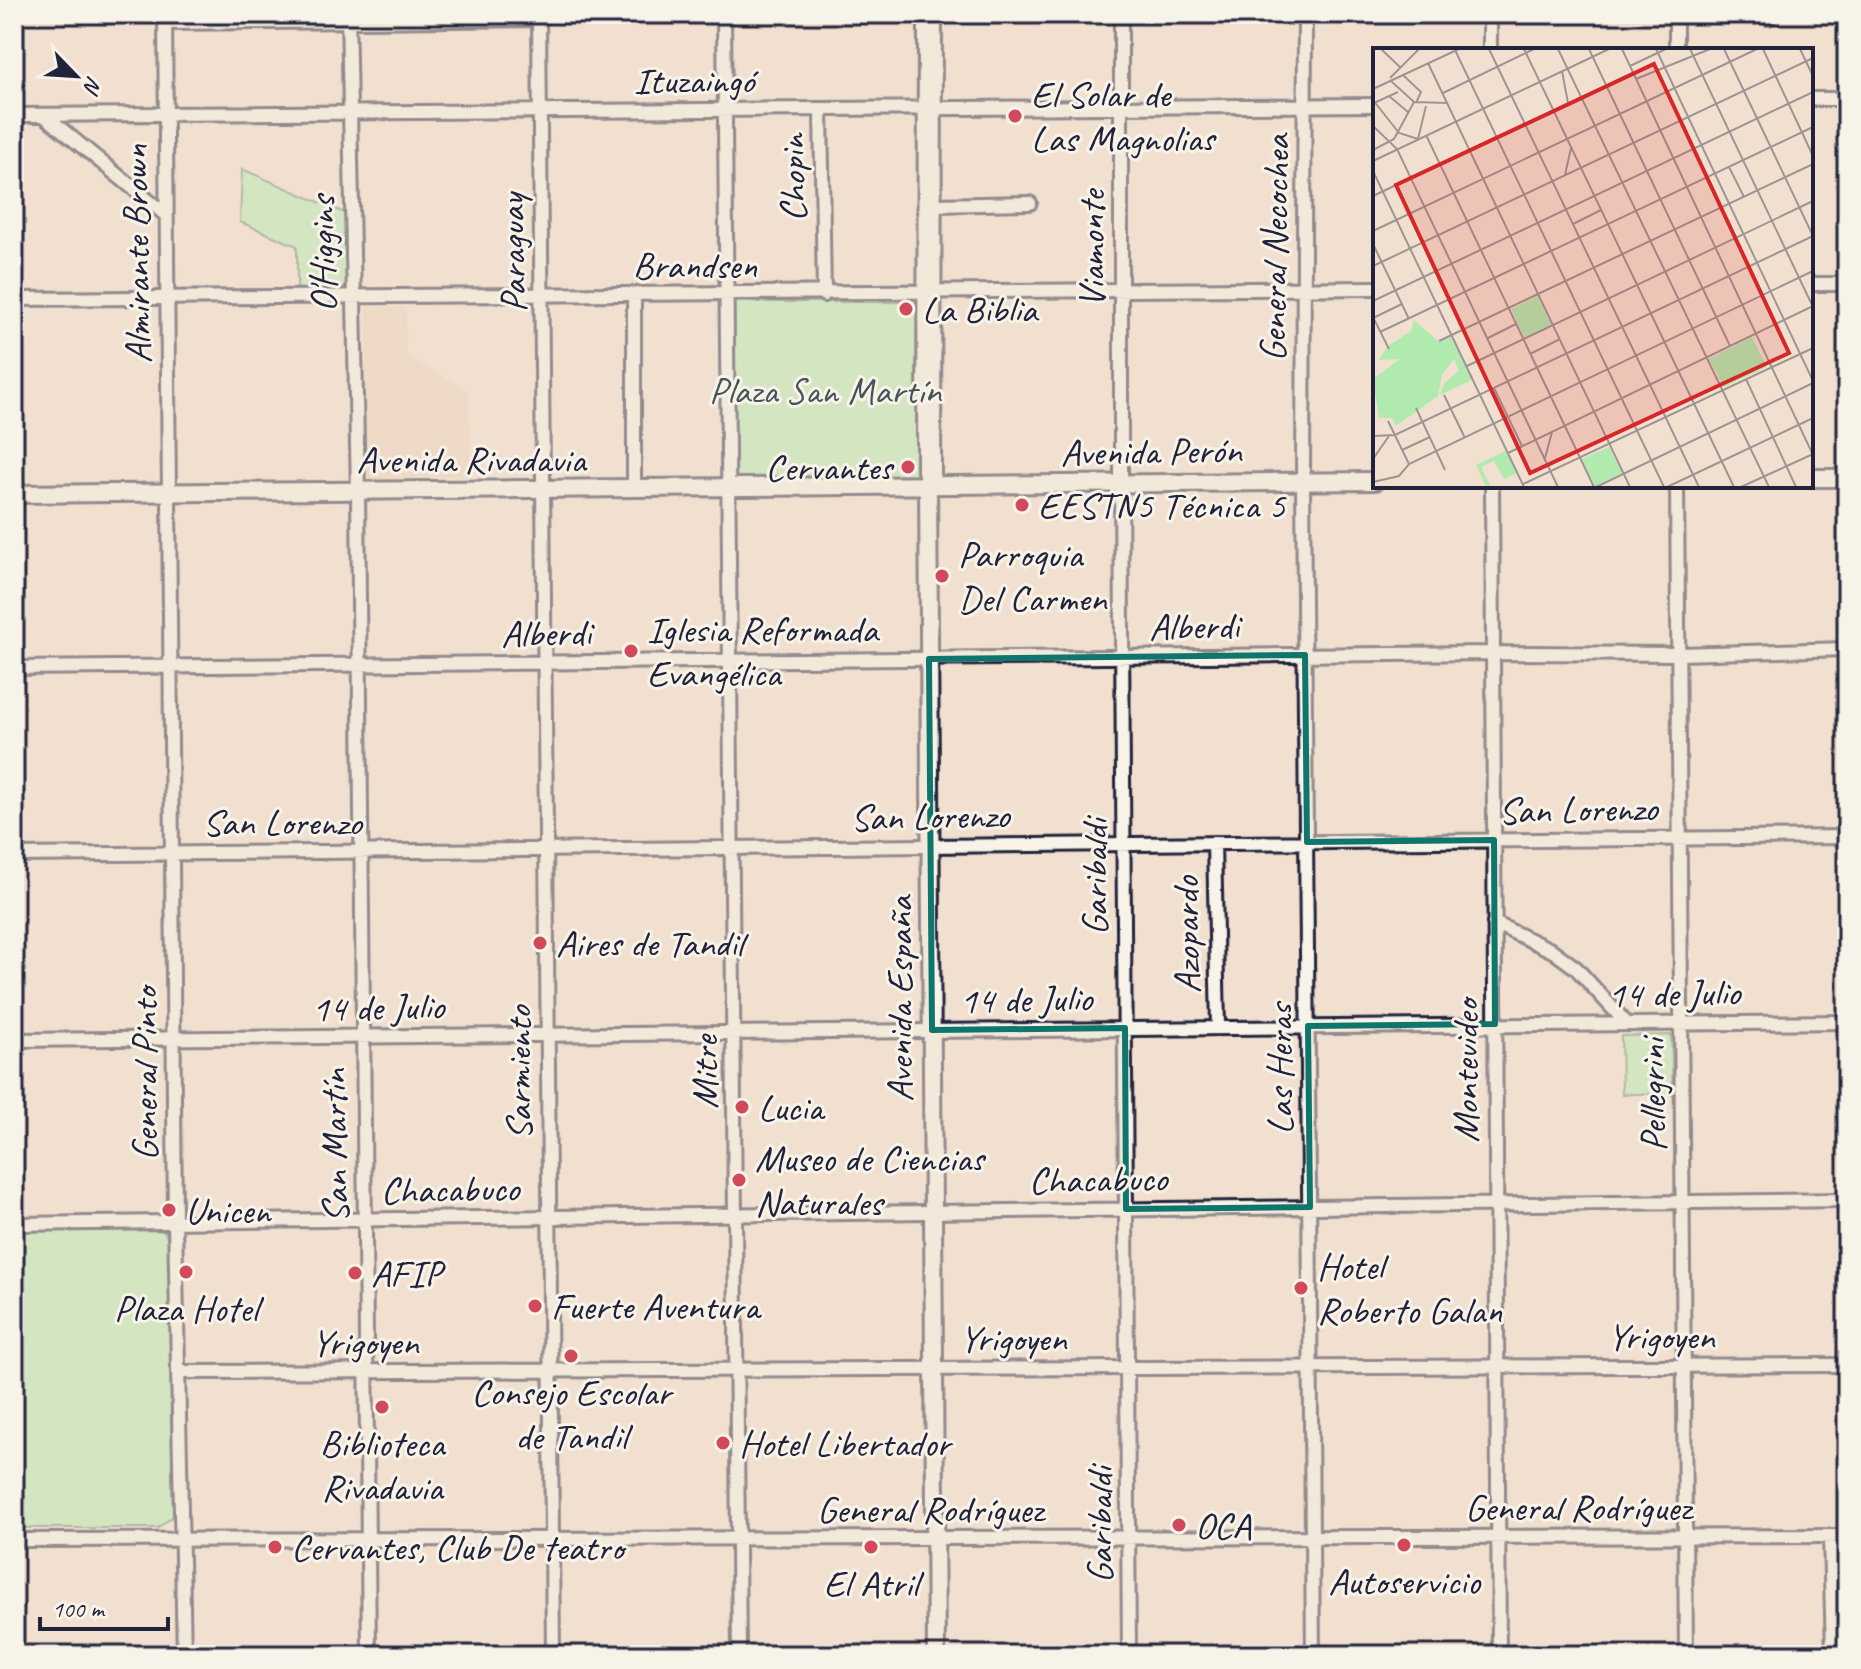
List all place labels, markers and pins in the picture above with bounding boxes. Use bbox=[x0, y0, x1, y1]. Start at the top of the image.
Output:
place label: El Solar de Las Magnolias bbox=[1031, 71, 1217, 162]
marker: El Solar de Las Magnolias bbox=[1006, 107, 1024, 125]
place label: La Biblia bbox=[922, 286, 1040, 333]
marker: La Biblia bbox=[897, 300, 915, 318]
place label: Cervantes bbox=[765, 444, 895, 491]
marker: Cervantes bbox=[899, 458, 917, 476]
place label: EESTN5 Técnica 5 bbox=[1038, 482, 1287, 529]
marker: EESTN5 Técnica 5 bbox=[1013, 496, 1031, 514]
place label: Parroquia Del Carmen bbox=[958, 531, 1109, 622]
marker: Parroquia Del Carmen bbox=[933, 567, 951, 585]
place label: Iglesia Reformada Evangélica bbox=[647, 606, 880, 697]
marker: Iglesia Reformada Evangélica bbox=[622, 642, 640, 660]
place label: Aires de Tandil bbox=[556, 920, 750, 967]
marker: Aires de Tandil bbox=[531, 934, 549, 952]
place label: Lucia bbox=[758, 1084, 826, 1131]
marker: Lucia bbox=[733, 1098, 751, 1116]
place label: Museo de Ciencias Naturales bbox=[755, 1135, 987, 1226]
marker: Museo de Ciencias Naturales bbox=[730, 1171, 748, 1189]
place label: Unicen bbox=[185, 1187, 272, 1234]
marker: Unicen bbox=[160, 1201, 178, 1219]
place label: Hotel Roberto Galan bbox=[1317, 1243, 1503, 1334]
place label: AFIP bbox=[371, 1250, 446, 1297]
marker: Plaza Hotel bbox=[177, 1263, 195, 1281]
marker: AFIP bbox=[346, 1264, 364, 1282]
marker: Hotel Roberto Galan bbox=[1292, 1279, 1310, 1297]
place label: Fuerte Aventura bbox=[551, 1283, 763, 1330]
place label: Plaza Hotel bbox=[114, 1285, 265, 1332]
marker: Fuerte Aventura bbox=[526, 1297, 544, 1315]
marker: Consejo Escolar de Tandil bbox=[562, 1347, 580, 1365]
place label: Consejo Escolar de Tandil bbox=[471, 1369, 675, 1460]
marker: Biblioteca Rivadavia bbox=[373, 1398, 391, 1416]
place label: Biblioteca Rivadavia bbox=[320, 1420, 447, 1511]
place label: Hotel Libertador bbox=[739, 1420, 954, 1467]
marker: Hotel Libertador bbox=[714, 1434, 732, 1452]
place label: OCA bbox=[1195, 1502, 1252, 1549]
marker: OCA bbox=[1170, 1516, 1188, 1534]
place label: Cervantes, Club De teatro bbox=[291, 1524, 627, 1571]
marker: Autoservicio bbox=[1395, 1536, 1413, 1554]
marker: Cervantes, Club De teatro bbox=[266, 1538, 284, 1556]
marker: El Atril bbox=[862, 1538, 880, 1556]
place label: Autoservicio bbox=[1328, 1558, 1481, 1605]
place label: El Atril bbox=[824, 1560, 925, 1607]

